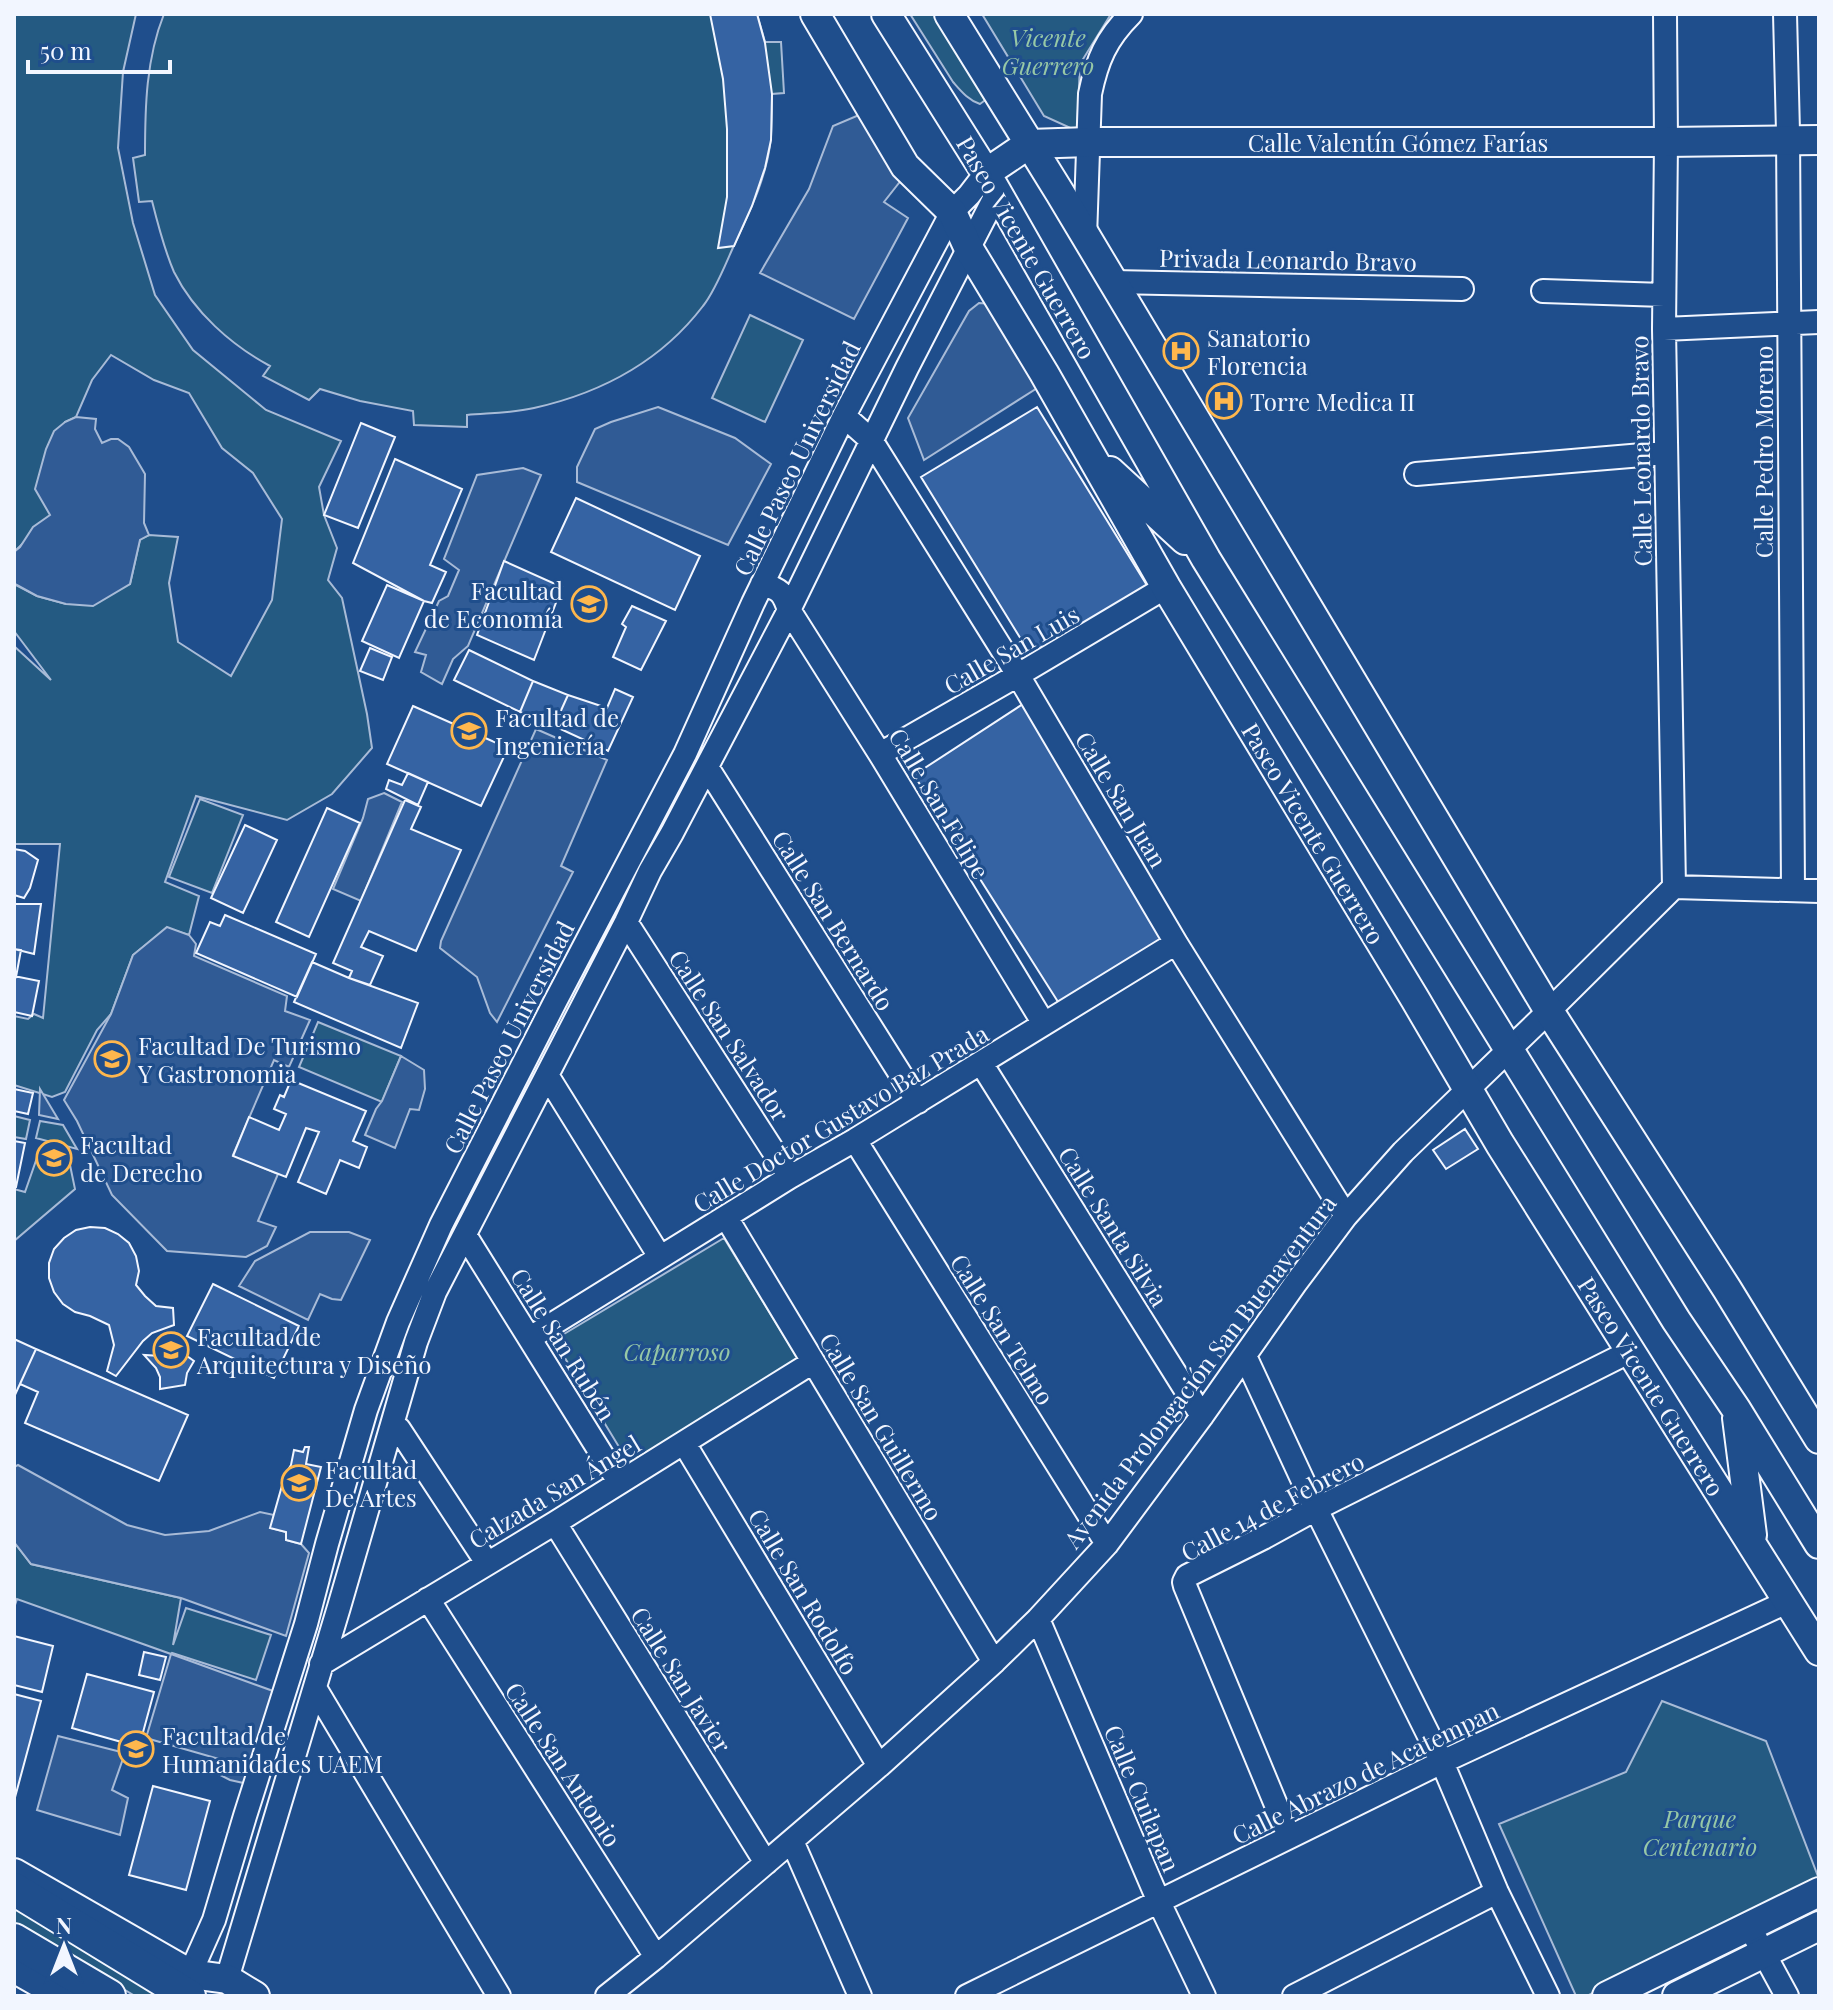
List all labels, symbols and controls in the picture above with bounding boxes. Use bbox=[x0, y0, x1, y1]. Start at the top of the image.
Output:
park label: Vicente Guerrero bbox=[1002, 21, 1094, 81]
scale bar bbox=[28, 24, 170, 74]
text: 50 m bbox=[40, 34, 92, 66]
street label: Calle Valentín Gómez Farías bbox=[1248, 126, 1548, 158]
street label: Paseo Vicente Guerrero bbox=[950, 130, 1104, 364]
street label: Privada Leonardo Bravo bbox=[1159, 241, 1417, 277]
place label: Sanatorio Florencia bbox=[1207, 321, 1311, 381]
hospital icon: Sanatorio Florencia bbox=[1162, 332, 1200, 370]
street label: Calle Paseo Universidad bbox=[725, 335, 867, 581]
street label: Calle Leonardo Bravo bbox=[1622, 335, 1658, 567]
street label: Calle Pedro Moreno bbox=[1747, 346, 1779, 558]
hospital icon: Torre Medica II bbox=[1205, 382, 1243, 420]
place label: Torre Medica II bbox=[1250, 385, 1415, 417]
place label: Facultad de Economía bbox=[424, 574, 563, 634]
school or university icon: Facultad de Economía bbox=[570, 585, 608, 623]
street label: Calle San Luis bbox=[938, 597, 1084, 701]
place label: Facultad de Ingeniería bbox=[495, 701, 619, 761]
school or university icon: Facultad de Ingeniería bbox=[450, 712, 488, 750]
street label: Paseo Vicente Guerrero bbox=[1235, 717, 1393, 949]
street label: Calle San Felipe bbox=[882, 722, 998, 884]
street label: Calle San Juan bbox=[1069, 725, 1175, 873]
street label: Calle San Bernardo bbox=[766, 824, 902, 1016]
street label: Calle Paseo Universidad bbox=[435, 915, 581, 1159]
street label: Calle San Salvador bbox=[663, 943, 798, 1127]
street label: Calle Doctor Gustavo Baz Prada bbox=[686, 1017, 994, 1219]
place label: Facultad De Turismo Y Gastronomia bbox=[137, 1029, 361, 1089]
school or university icon: Facultad De Turismo Y Gastronomia bbox=[93, 1040, 131, 1078]
place label: Facultad de Derecho bbox=[80, 1128, 203, 1188]
school or university icon: Facultad de Derecho bbox=[35, 1139, 73, 1177]
street label: Calle Santa Silvia bbox=[1052, 1140, 1176, 1312]
street label: Avenida Prolongación San Buenaventura bbox=[1055, 1188, 1343, 1555]
street label: Calle San Telmo bbox=[944, 1248, 1062, 1410]
street label: Calle San Rubén bbox=[504, 1261, 624, 1427]
street label: Paseo Vicente Guerrero bbox=[1572, 1270, 1732, 1502]
place label: Facultad de Arquitectura y Diseño bbox=[196, 1320, 431, 1380]
street label: Calle San Guillermo bbox=[813, 1326, 951, 1526]
school or university icon: Facultad de Arquitectura y Diseño bbox=[152, 1331, 190, 1369]
park label: Caparroso bbox=[624, 1335, 730, 1367]
street label: Calzada San Ángel bbox=[462, 1427, 646, 1555]
street label: Calle 14 de Febrero bbox=[1175, 1444, 1369, 1568]
place label: Facultad De Artes bbox=[325, 1453, 417, 1513]
school or university icon: Facultad De Artes bbox=[280, 1464, 318, 1502]
street label: Calle San Rodolfo bbox=[742, 1502, 866, 1680]
street label: Calle San Javier bbox=[624, 1600, 740, 1758]
street label: Calle San Antonio bbox=[499, 1676, 629, 1852]
street label: Calle Abrazo de Acatempan bbox=[1226, 1693, 1504, 1851]
place label: Facultad de Humanidades UAEM bbox=[162, 1719, 383, 1779]
street label: Calle Cuilapan bbox=[1098, 1720, 1188, 1876]
school or university icon: Facultad de Humanidades UAEM bbox=[117, 1730, 155, 1768]
park label: Parque Centenario bbox=[1643, 1802, 1757, 1862]
north arrow bbox=[24, 1906, 104, 1986]
text: N bbox=[56, 1910, 72, 1940]

